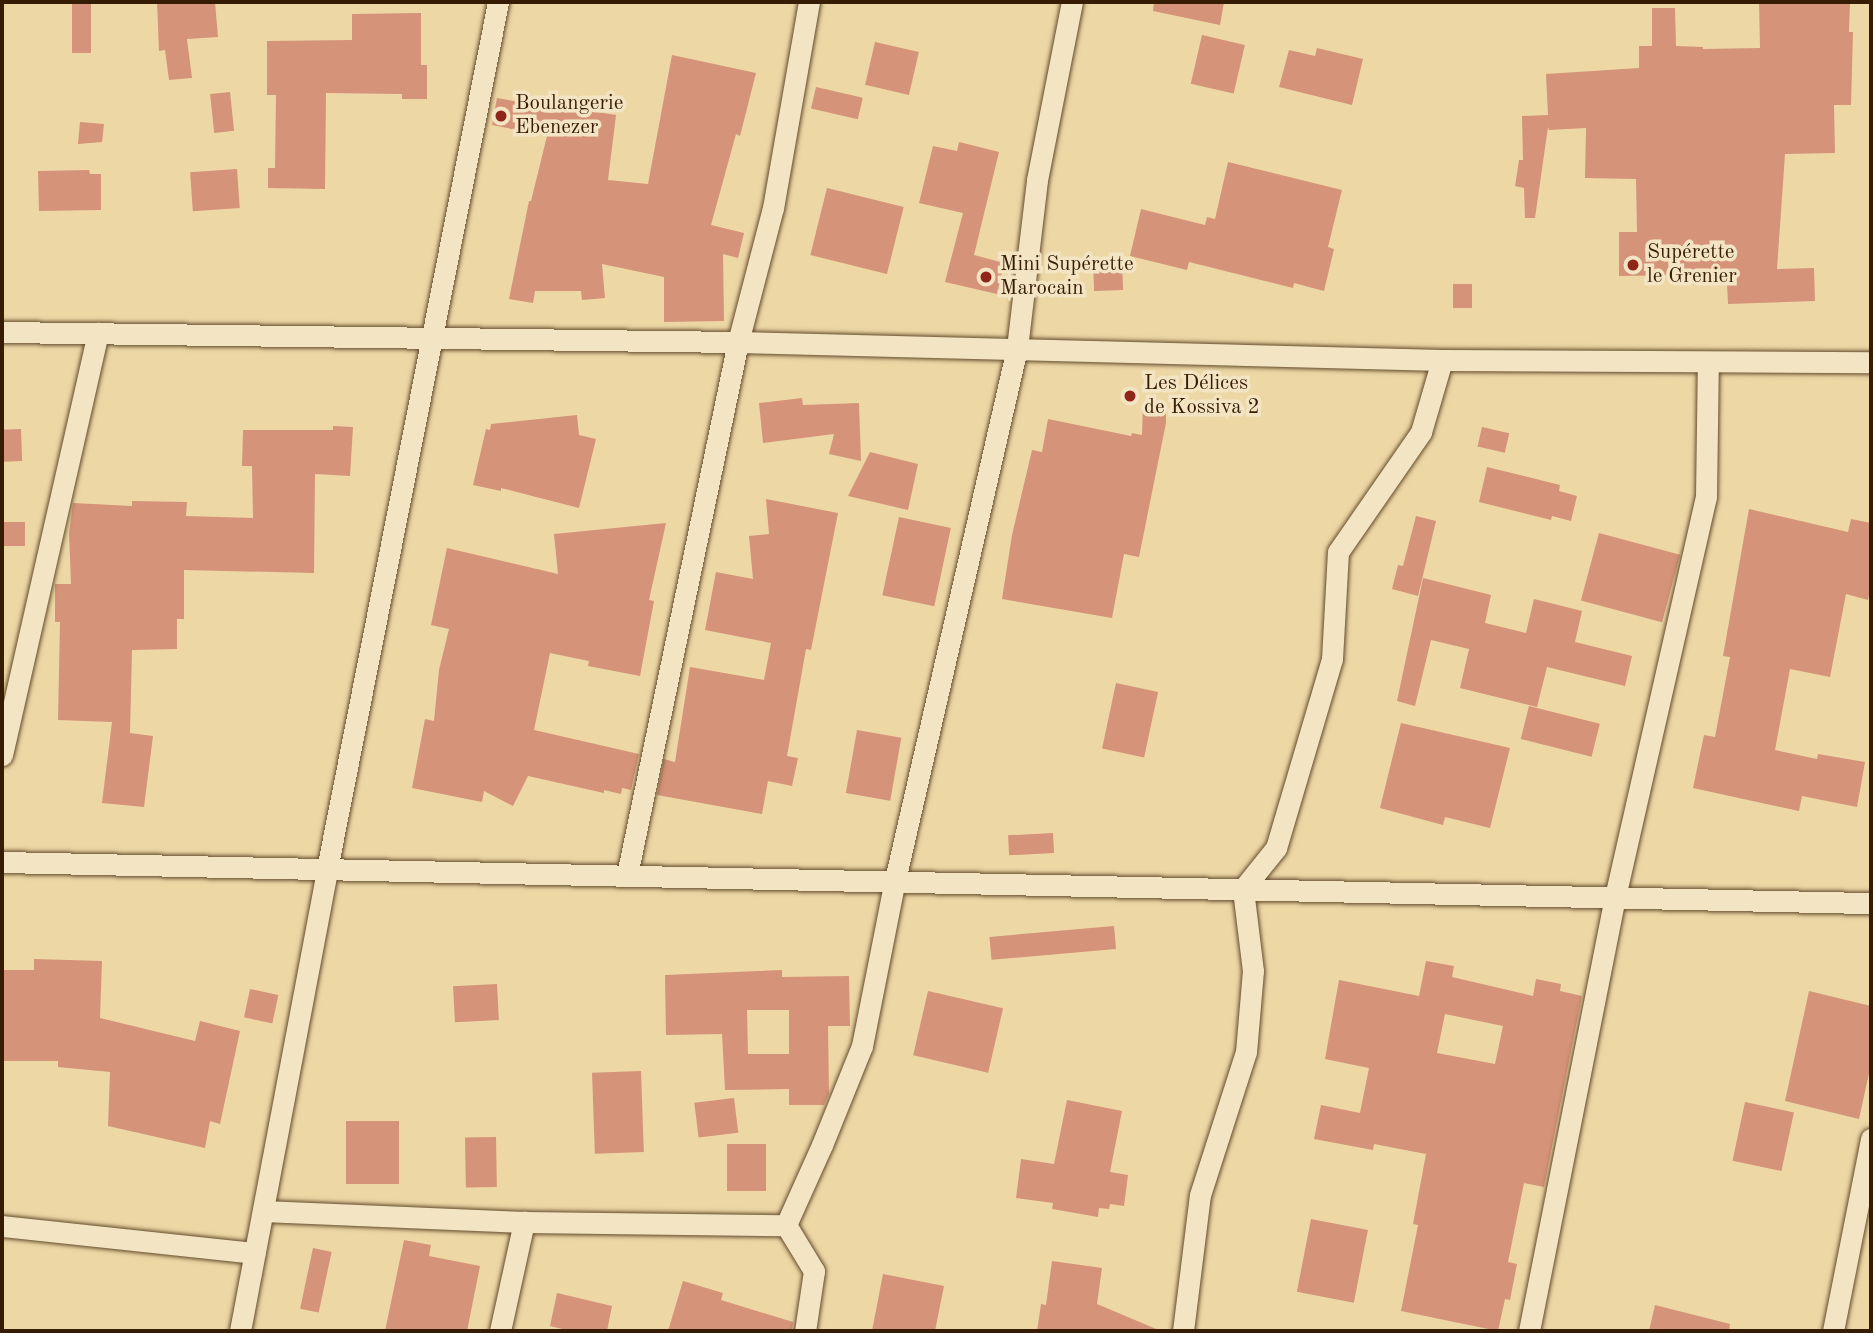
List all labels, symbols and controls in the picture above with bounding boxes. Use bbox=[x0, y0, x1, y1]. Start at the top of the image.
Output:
place label: Boulangerie Ebenezer bbox=[515, 91, 623, 141]
marker: Boulangerie Ebenezer bbox=[493, 108, 509, 124]
place label: Supérette le Grenier bbox=[1647, 240, 1737, 290]
place label: Mini Supérette Marocain bbox=[1000, 252, 1134, 302]
marker: Supérette le Grenier bbox=[1625, 257, 1641, 273]
marker: Mini Supérette Marocain bbox=[978, 269, 994, 285]
place label: Les Délices de Kossiva 2 bbox=[1144, 371, 1260, 421]
marker: Les Délices de Kossiva 2 bbox=[1122, 388, 1138, 404]

